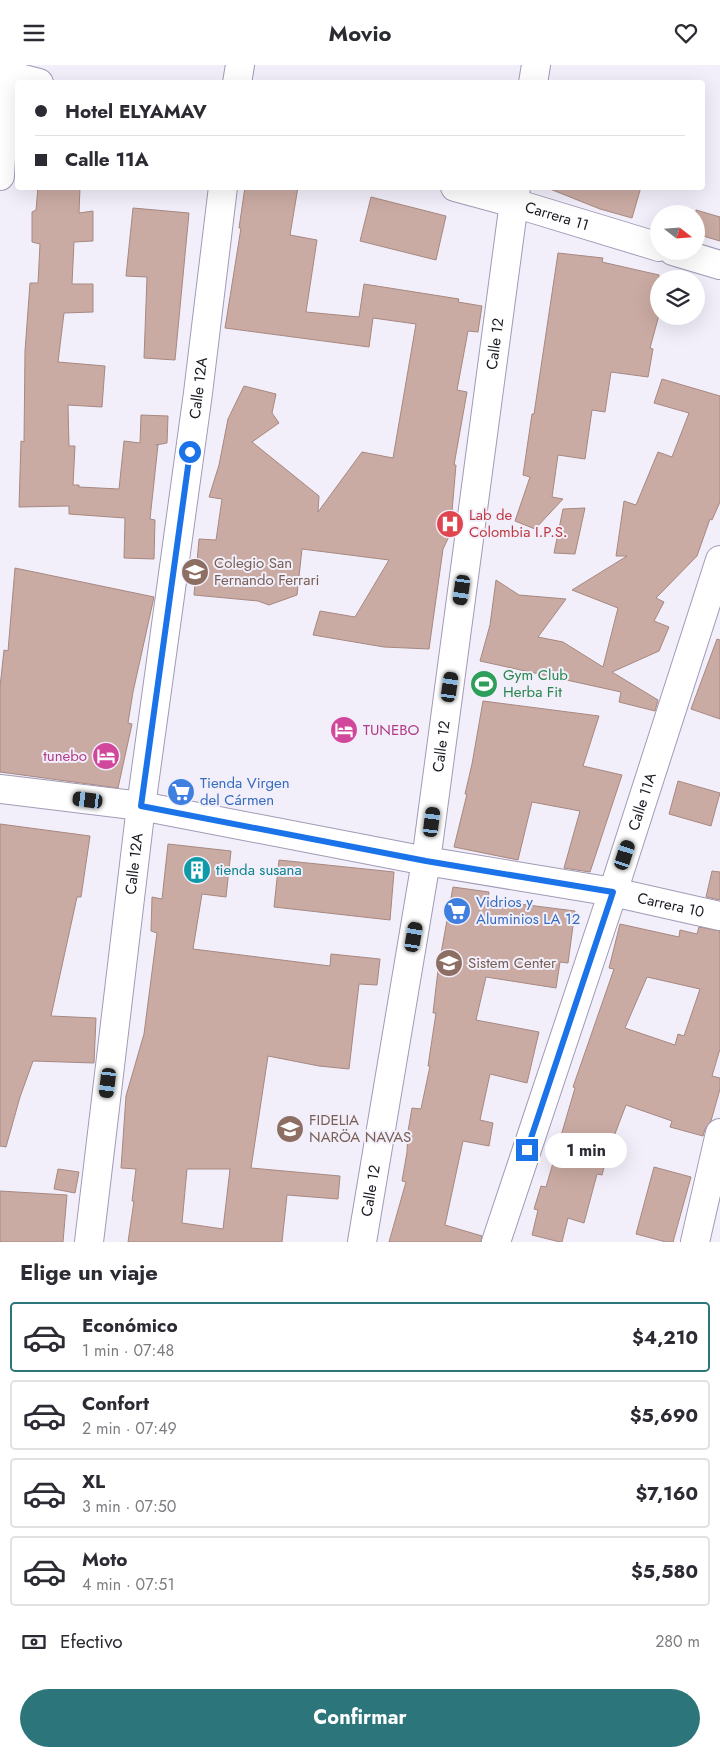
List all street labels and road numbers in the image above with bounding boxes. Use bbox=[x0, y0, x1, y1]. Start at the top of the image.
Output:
street label: Carrera 11 bbox=[522, 196, 592, 236]
street label: Calle 12 bbox=[481, 317, 509, 371]
street label: Calle 12A bbox=[184, 356, 213, 420]
street label: Calle 12 bbox=[427, 719, 456, 774]
street label: Calle 11A bbox=[622, 770, 662, 834]
street label: Calle 12A bbox=[120, 832, 149, 896]
street label: Carrera 10 bbox=[635, 887, 706, 923]
street label: Calle 12 bbox=[355, 1163, 386, 1218]

